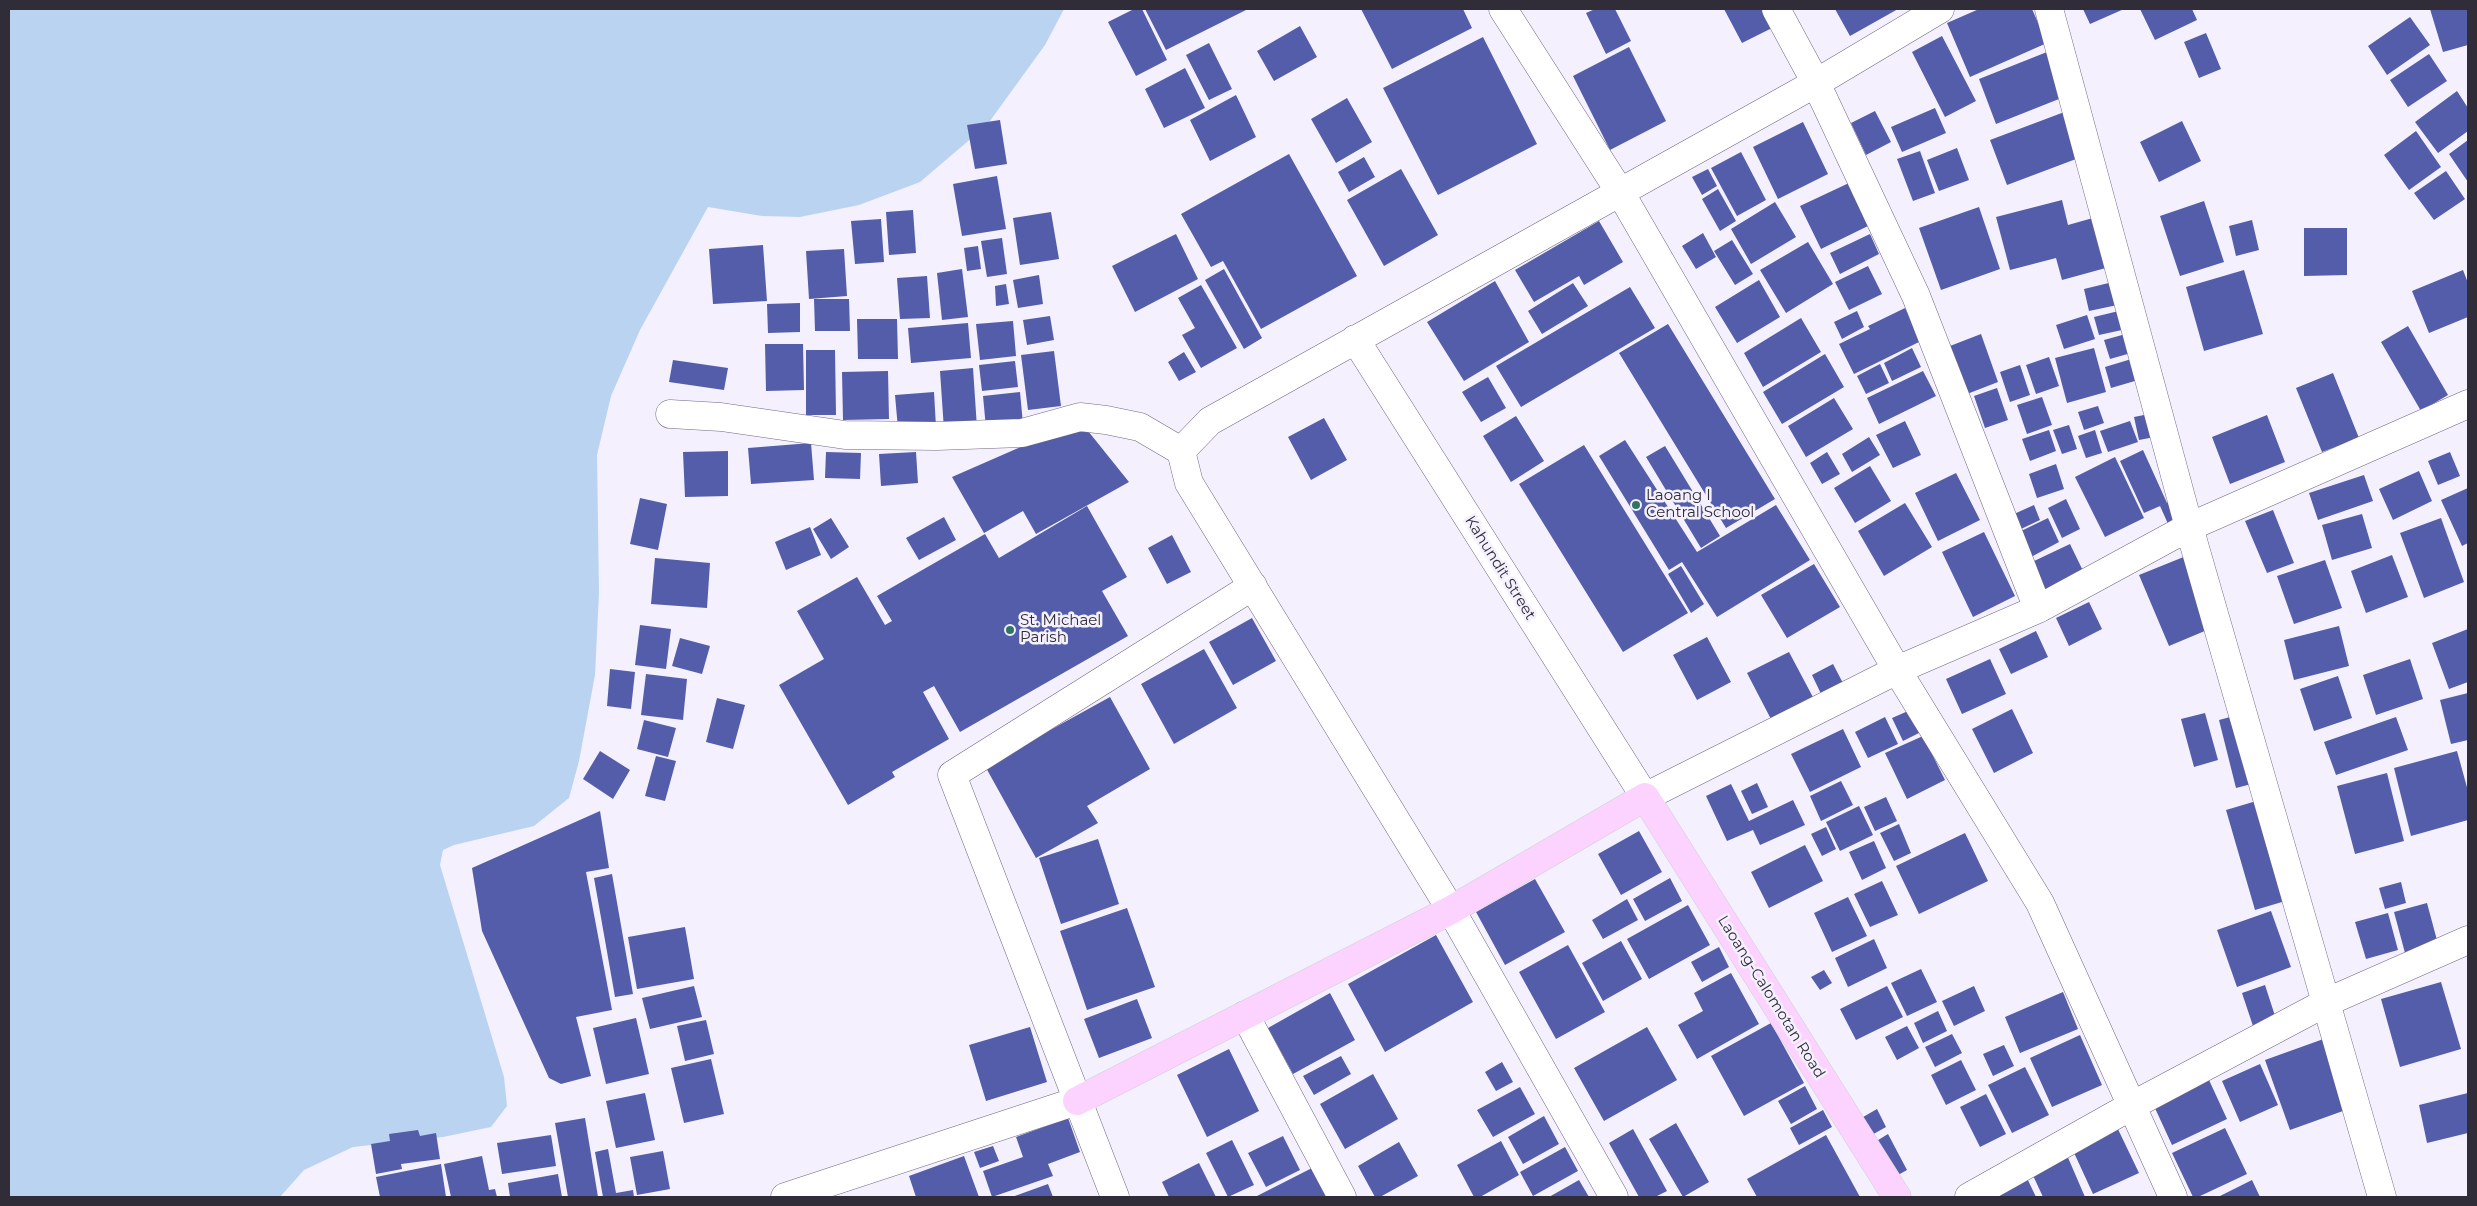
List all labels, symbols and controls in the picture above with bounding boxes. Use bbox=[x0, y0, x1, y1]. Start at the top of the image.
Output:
place label: Laoang I Central School bbox=[1646, 487, 1754, 522]
marker: Laoang I Central School bbox=[1630, 499, 1642, 511]
street label: Kahundit Street bbox=[1461, 513, 1539, 623]
place label: St. Michael Parish bbox=[1020, 612, 1101, 647]
marker: St. Michael Parish bbox=[1004, 624, 1016, 636]
street label: Laoang-Calomotan Road bbox=[1714, 912, 1828, 1082]

